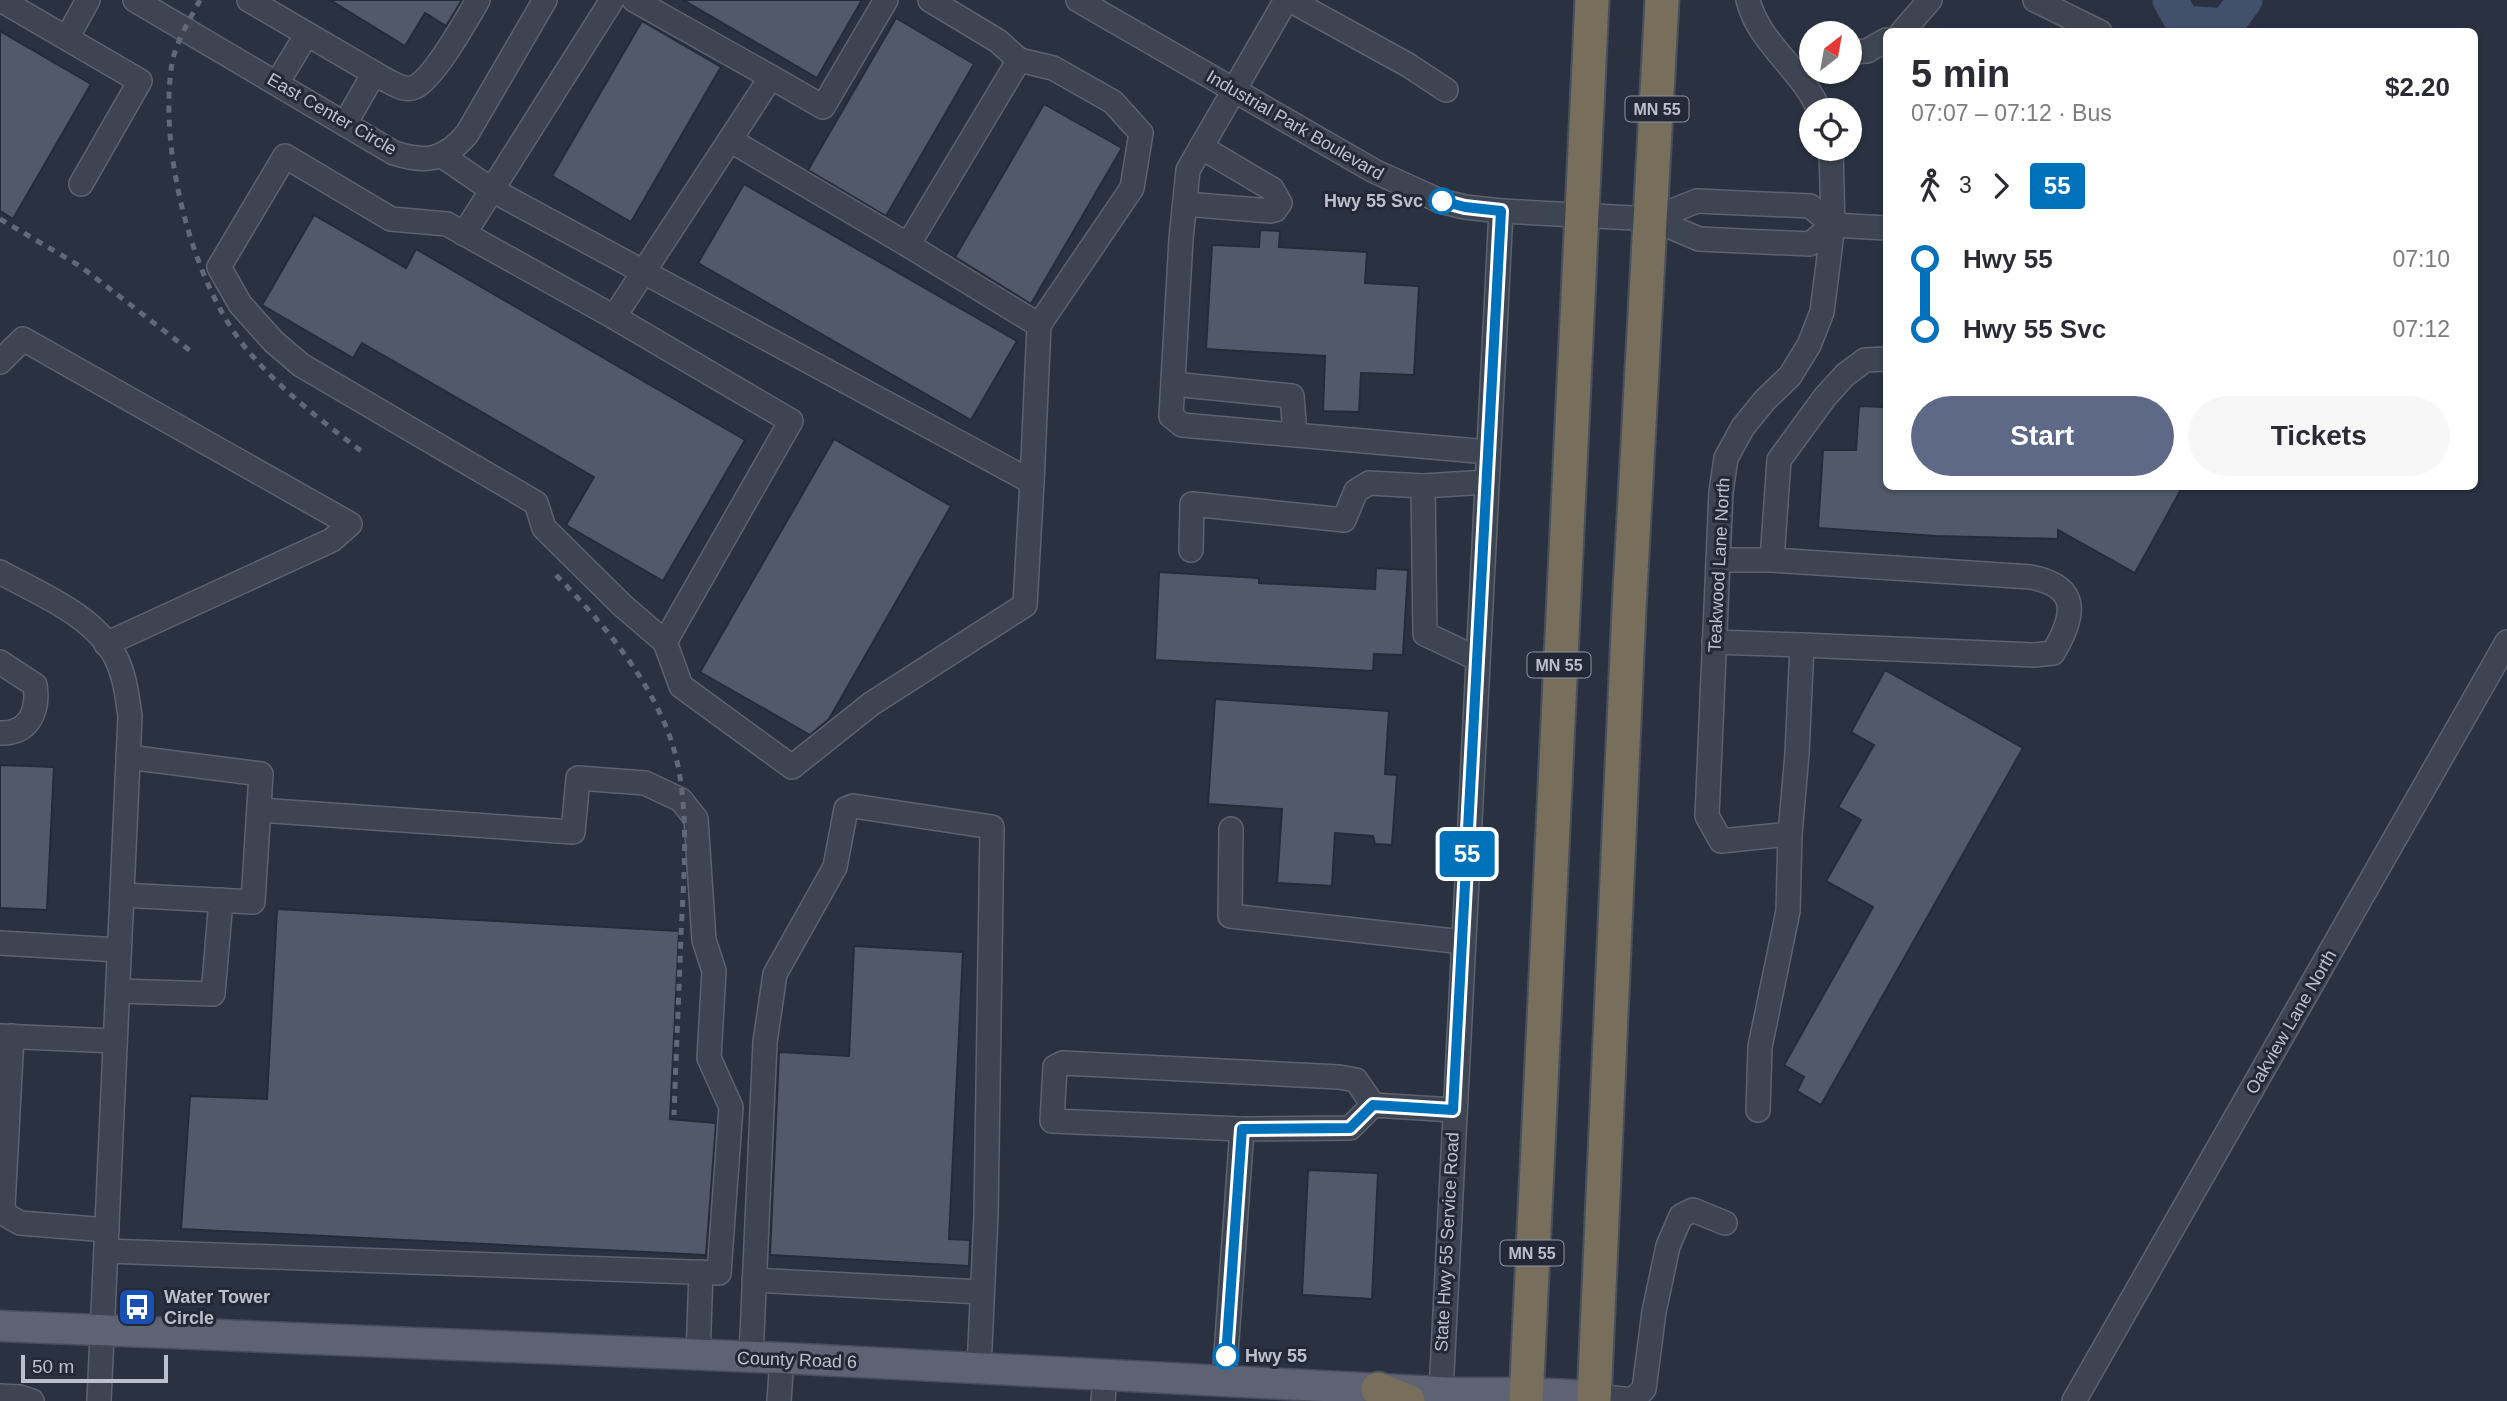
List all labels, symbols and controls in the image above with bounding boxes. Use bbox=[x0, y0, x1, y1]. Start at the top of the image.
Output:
north arrow bbox=[1799, 21, 1862, 84]
map controls bbox=[1799, 21, 1862, 161]
text: 5 min bbox=[1911, 53, 2010, 95]
street label: Industrial Park Boulevard bbox=[1203, 66, 1387, 184]
street label: East Center Circle bbox=[264, 69, 400, 159]
text: $2.20 bbox=[2385, 72, 2450, 102]
road number: MN 55 bbox=[1626, 96, 1688, 122]
button: locate bbox=[1799, 98, 1862, 161]
text: 07:07 – 07:12 · Bus bbox=[1911, 100, 2112, 126]
icon: walk bbox=[1911, 167, 1949, 205]
icon: forward bbox=[1982, 167, 2020, 205]
text: 3 bbox=[1959, 172, 1972, 198]
text: 55 bbox=[2044, 172, 2071, 199]
marker: Hwy 55 Svc bbox=[1429, 188, 1455, 214]
place label: Hwy 55 Svc bbox=[1324, 191, 1423, 211]
text: Hwy 55 bbox=[1963, 244, 2053, 274]
text: 07:10 bbox=[2392, 246, 2450, 272]
text: Hwy 55 Svc bbox=[1963, 314, 2106, 344]
text: 07:12 bbox=[2392, 316, 2450, 342]
button: Start bbox=[1911, 396, 2174, 476]
button: Tickets bbox=[2188, 396, 2450, 476]
street label: Teakwood Lane North bbox=[1704, 477, 1734, 653]
road number: MN 55 bbox=[1528, 652, 1590, 678]
line badge: 55 bbox=[1436, 831, 1498, 877]
text: 55 bbox=[1454, 840, 1480, 867]
street label: Oakview Lane North bbox=[2242, 946, 2340, 1098]
street label: State Hwy 55 Service Road bbox=[1431, 1132, 1463, 1352]
road number: MN 55 bbox=[1500, 1240, 1564, 1266]
bus stop icon: Water Tower Circle bbox=[116, 1286, 158, 1328]
place label: Water Tower Circle bbox=[164, 1287, 270, 1328]
marker: Hwy 55 bbox=[1213, 1343, 1239, 1369]
place label: Hwy 55 bbox=[1245, 1346, 1307, 1366]
street label: County Road 6 bbox=[737, 1348, 857, 1372]
scale bar bbox=[21, 1352, 168, 1384]
text: 50 m bbox=[32, 1356, 74, 1377]

